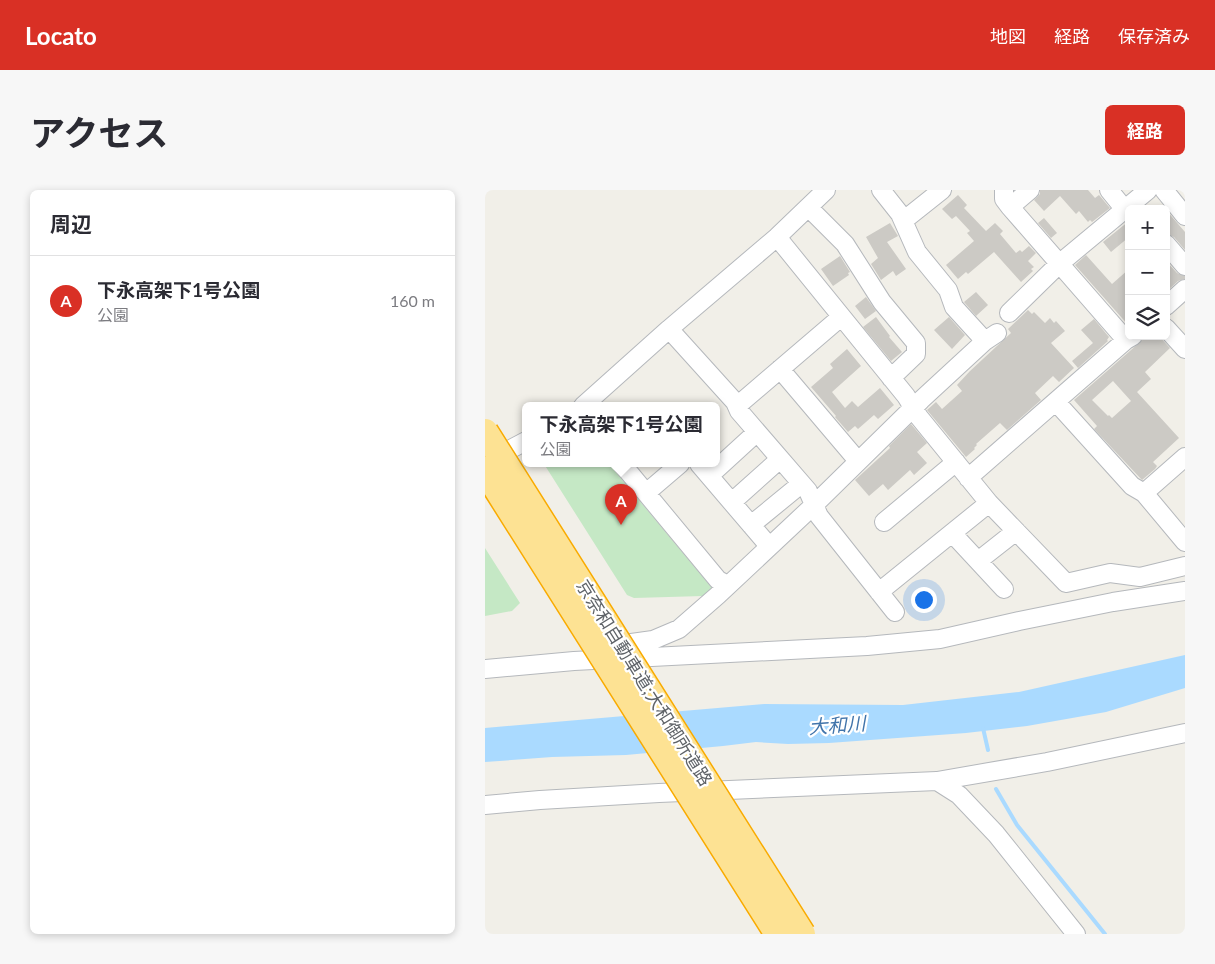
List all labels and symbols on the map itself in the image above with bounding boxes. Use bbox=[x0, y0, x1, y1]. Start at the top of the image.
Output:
pin: A bbox=[605, 484, 637, 525]
street label: 京奈和自動車道;大和御所道路 bbox=[572, 575, 717, 790]
your location bbox=[911, 587, 937, 613]
water label: 大和川 bbox=[808, 711, 868, 738]

